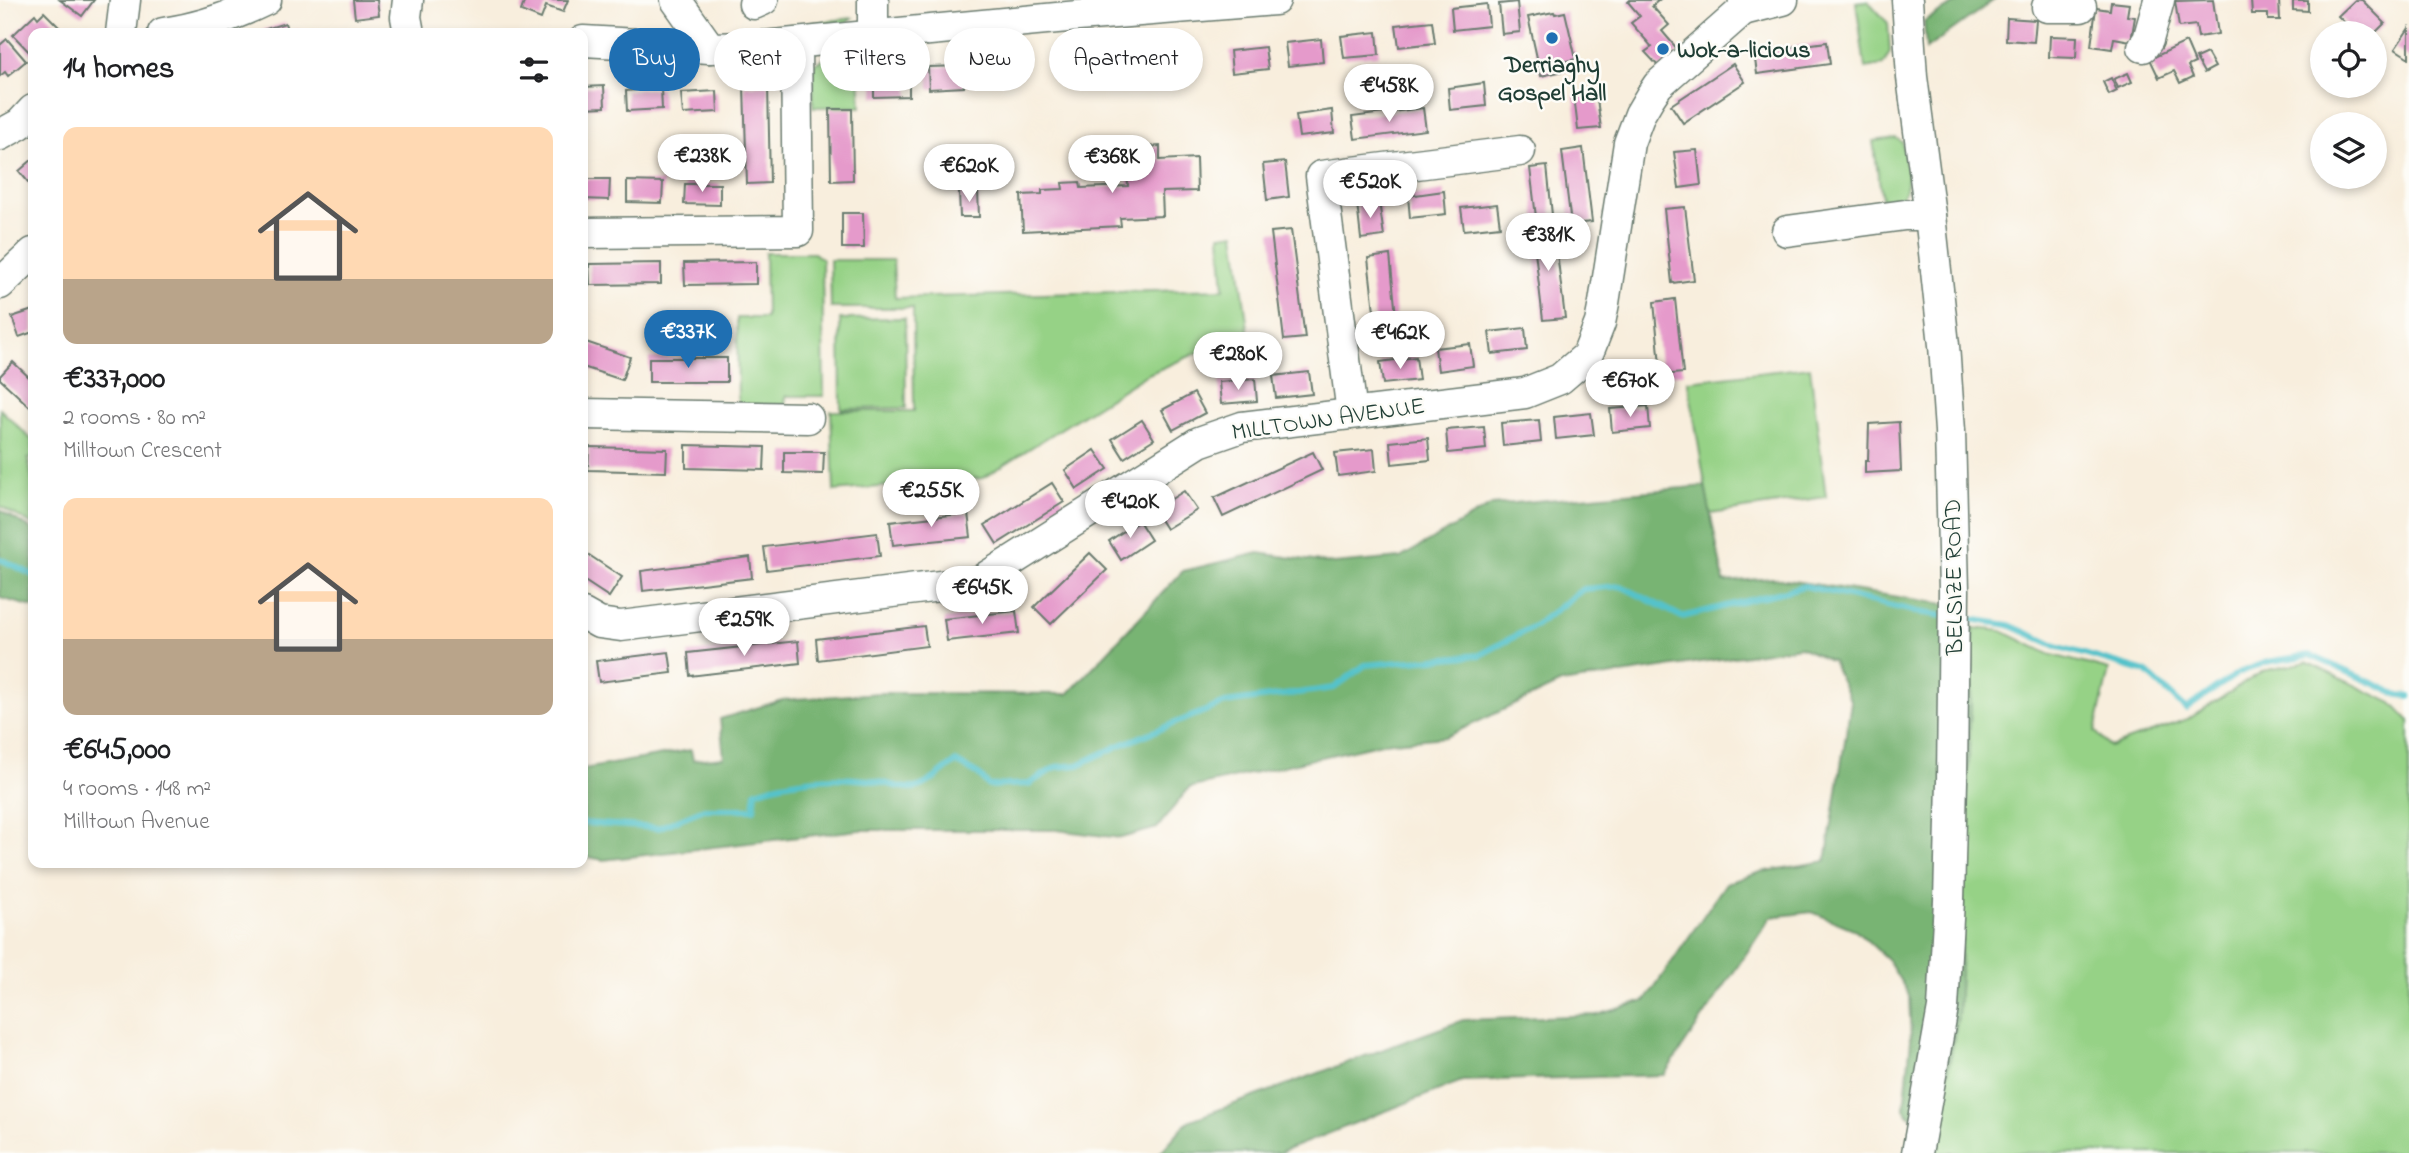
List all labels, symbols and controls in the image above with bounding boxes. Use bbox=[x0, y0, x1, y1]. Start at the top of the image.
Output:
map controls bbox=[2310, 21, 2387, 189]
button: locate bbox=[2310, 21, 2387, 98]
chip: Buy bbox=[609, 28, 700, 91]
chip: Rent bbox=[714, 28, 806, 91]
chip: Filters bbox=[820, 28, 930, 91]
chip: New bbox=[944, 28, 1035, 91]
chip: Apartment bbox=[1049, 28, 1203, 91]
marker: Derriaghy Gospel Hall bbox=[1544, 30, 1560, 46]
place label: Wok-a-licious bbox=[1677, 34, 1811, 69]
marker: Wok-a-licious bbox=[1655, 41, 1671, 57]
text: 14 homes bbox=[63, 48, 174, 92]
place label: Derriaghy Gospel Hall bbox=[1498, 49, 1606, 112]
icon: filters bbox=[515, 51, 553, 89]
pin: €458K bbox=[1340, 64, 1438, 124]
text: €458K bbox=[1360, 70, 1418, 103]
button: layers bbox=[2310, 112, 2387, 189]
pin: €238K bbox=[653, 134, 751, 194]
pin: €368K bbox=[1063, 136, 1161, 195]
text: €238K bbox=[674, 140, 730, 173]
text: €368K bbox=[1084, 141, 1140, 174]
pin: €620K bbox=[920, 144, 1018, 204]
text: €620K bbox=[940, 150, 998, 183]
pin: €520K bbox=[1321, 160, 1419, 220]
text: €520K bbox=[1339, 166, 1401, 199]
icon: home bbox=[245, 173, 371, 299]
pin: €381K bbox=[1499, 214, 1597, 273]
text: €381K bbox=[1522, 219, 1574, 252]
pin: €337K bbox=[639, 310, 737, 370]
pin: €462K bbox=[1351, 312, 1449, 371]
text: €337K bbox=[660, 316, 716, 349]
text: €462K bbox=[1371, 317, 1429, 350]
pin: €280K bbox=[1189, 332, 1287, 392]
text: €280K bbox=[1209, 338, 1267, 371]
text: €337,000 bbox=[63, 358, 165, 402]
pin: €670K bbox=[1581, 360, 1679, 419]
text: €670K bbox=[1602, 365, 1658, 398]
street label: MILLTOWN AVENUE bbox=[1229, 390, 1427, 451]
text: 2 rooms · 80 m² bbox=[63, 402, 206, 435]
text: Milltown Crescent bbox=[63, 435, 222, 468]
pin: €255K bbox=[882, 470, 980, 529]
text: €255K bbox=[899, 475, 963, 508]
pin: €420K bbox=[1081, 480, 1179, 540]
text: €420K bbox=[1101, 486, 1159, 519]
street label: BELSIZE ROAD bbox=[1937, 498, 1974, 656]
icon: home bbox=[245, 544, 371, 670]
pin: €645K bbox=[933, 566, 1031, 626]
text: €645K bbox=[952, 572, 1012, 605]
pin: €259K bbox=[695, 598, 793, 658]
text: €259K bbox=[715, 604, 773, 637]
text: €645,000 bbox=[63, 729, 171, 773]
text: 4 rooms · 148 m² bbox=[63, 773, 211, 806]
text: Milltown Avenue bbox=[63, 806, 209, 839]

